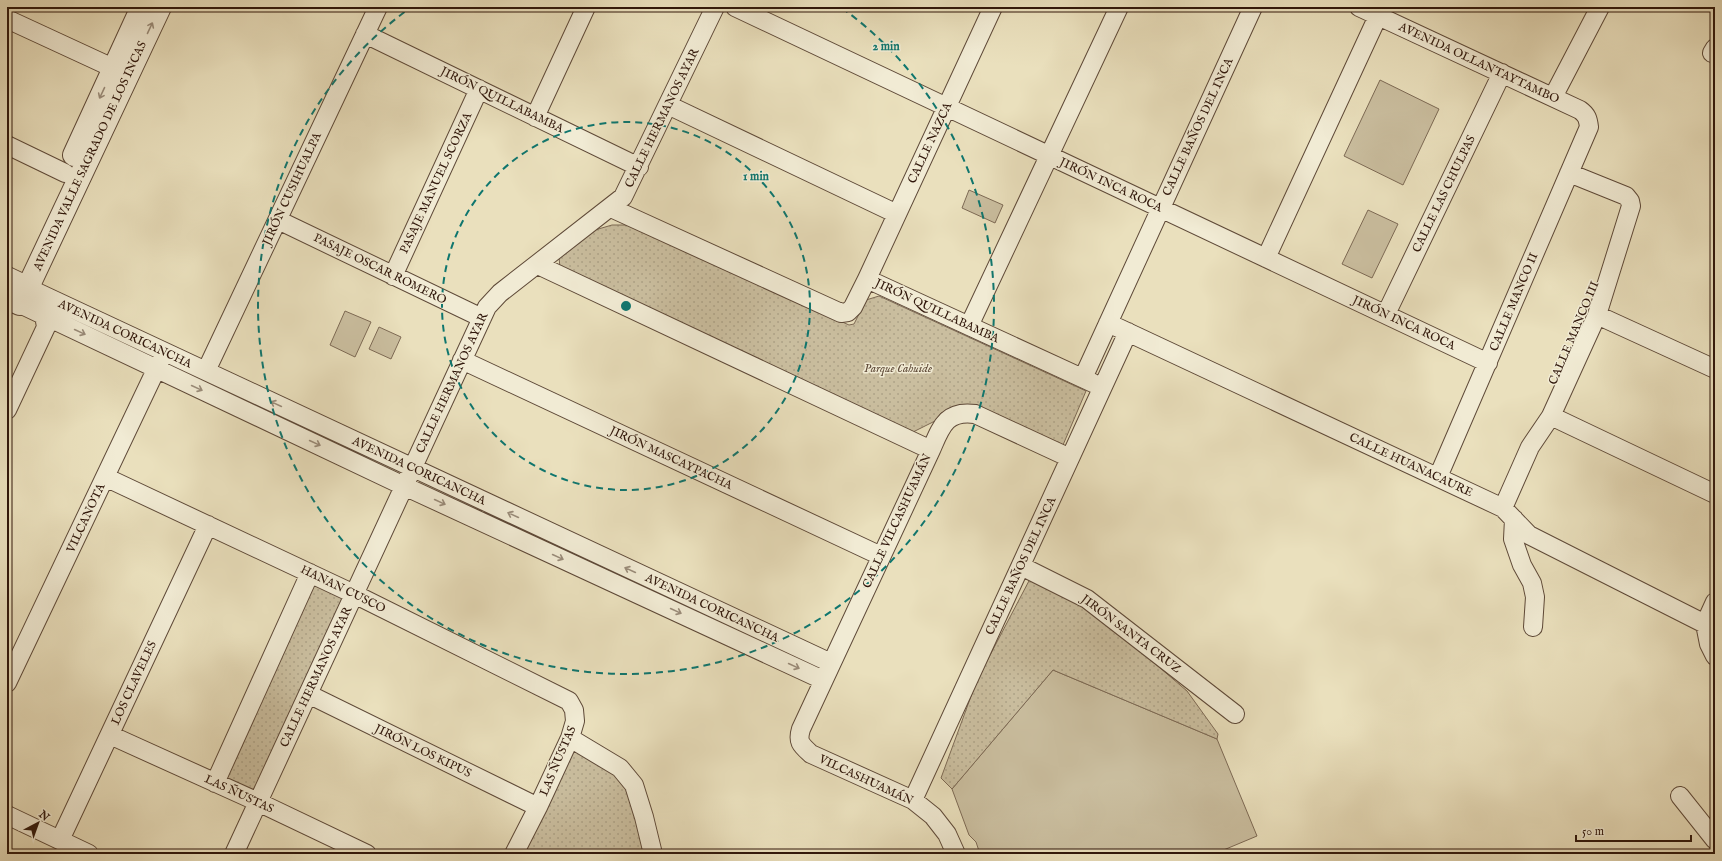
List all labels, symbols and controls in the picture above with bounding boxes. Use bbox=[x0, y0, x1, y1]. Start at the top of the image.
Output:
street label: AVENIDA OLLANTAYTAMBO bbox=[1395, 19, 1562, 107]
one-way arrow bbox=[147, 22, 154, 34]
street label: AVENIDA VALLE SAGRADO DE LOS INCAS bbox=[30, 39, 150, 274]
text: 2 min bbox=[872, 39, 900, 54]
street label: CALLE HERMANOS AYAR bbox=[622, 45, 703, 190]
street label: CALLE BAÑOS DEL INCA bbox=[1158, 54, 1237, 198]
street label: JIRÓN QUILLABAMBA bbox=[436, 62, 567, 138]
one-way arrow bbox=[98, 87, 105, 99]
street label: CALLE NAZCA bbox=[905, 99, 956, 186]
street label: PASAJE MANUEL SCORZA bbox=[397, 109, 477, 256]
street label: JIRÓN CUSIHUALPA bbox=[257, 129, 326, 250]
street label: CALLE LAS CHULPAS bbox=[1409, 133, 1479, 255]
street label: JIRÓN INCA ROCA bbox=[1055, 153, 1166, 217]
text: 1 min bbox=[743, 169, 770, 184]
street label: PASAJE OSCAR ROMERO bbox=[311, 230, 449, 309]
street label: CALLE MANCO II bbox=[1486, 250, 1542, 354]
street label: JIRÓN QUILLABAMBA bbox=[870, 274, 1003, 348]
street label: CALLE MANCO III bbox=[1545, 279, 1603, 387]
street label: JIRÓN INCA ROCA bbox=[1348, 291, 1459, 355]
street label: AVENIDA CORICANCHA bbox=[55, 296, 195, 372]
centre of rings bbox=[619, 299, 633, 313]
street label: CALLE HERMANOS AYAR bbox=[413, 309, 492, 456]
one-way arrow bbox=[73, 329, 85, 336]
park label: Parque Cahuide bbox=[864, 361, 932, 376]
one-way arrow bbox=[191, 385, 203, 392]
one-way arrow bbox=[270, 400, 282, 407]
street label: JIRÓN MASCAYPACHA bbox=[605, 421, 736, 494]
street label: CALLE HUANACAURE bbox=[1347, 430, 1475, 500]
street label: AVENIDA CORICANCHA bbox=[349, 433, 489, 509]
one-way arrow bbox=[308, 440, 320, 447]
street label: CALLE VILCASHUAMÁN bbox=[858, 450, 935, 591]
street label: VILCANOTA bbox=[63, 480, 109, 556]
street label: CALLE BAÑOS DEL INCA bbox=[981, 493, 1060, 637]
one-way arrow bbox=[433, 499, 445, 506]
one-way arrow bbox=[507, 511, 519, 518]
one-way arrow bbox=[551, 554, 563, 561]
street label: HANAN CUSCO bbox=[298, 562, 388, 616]
one-way arrow bbox=[625, 566, 637, 573]
street label: AVENIDA CORICANCHA bbox=[642, 570, 782, 646]
street label: JIRÓN SANTA CRUZ bbox=[1076, 589, 1185, 678]
street label: CALLE HERMANOS AYAR bbox=[277, 603, 356, 750]
one-way arrow bbox=[669, 608, 681, 615]
street label: LOS CLAVELES bbox=[108, 639, 160, 727]
one-way arrow bbox=[787, 663, 799, 670]
street label: JIRÓN LOS KIPUS bbox=[370, 719, 474, 782]
street label: LAS ÑUSTAS bbox=[536, 723, 580, 798]
street label: VILCASHUAMÁN bbox=[816, 750, 916, 809]
street label: LAS ÑUSTAS bbox=[202, 771, 276, 817]
north arrow bbox=[18, 803, 58, 843]
text: N bbox=[35, 807, 52, 825]
scale bar bbox=[1576, 817, 1691, 843]
text: 50 m bbox=[1582, 824, 1604, 839]

